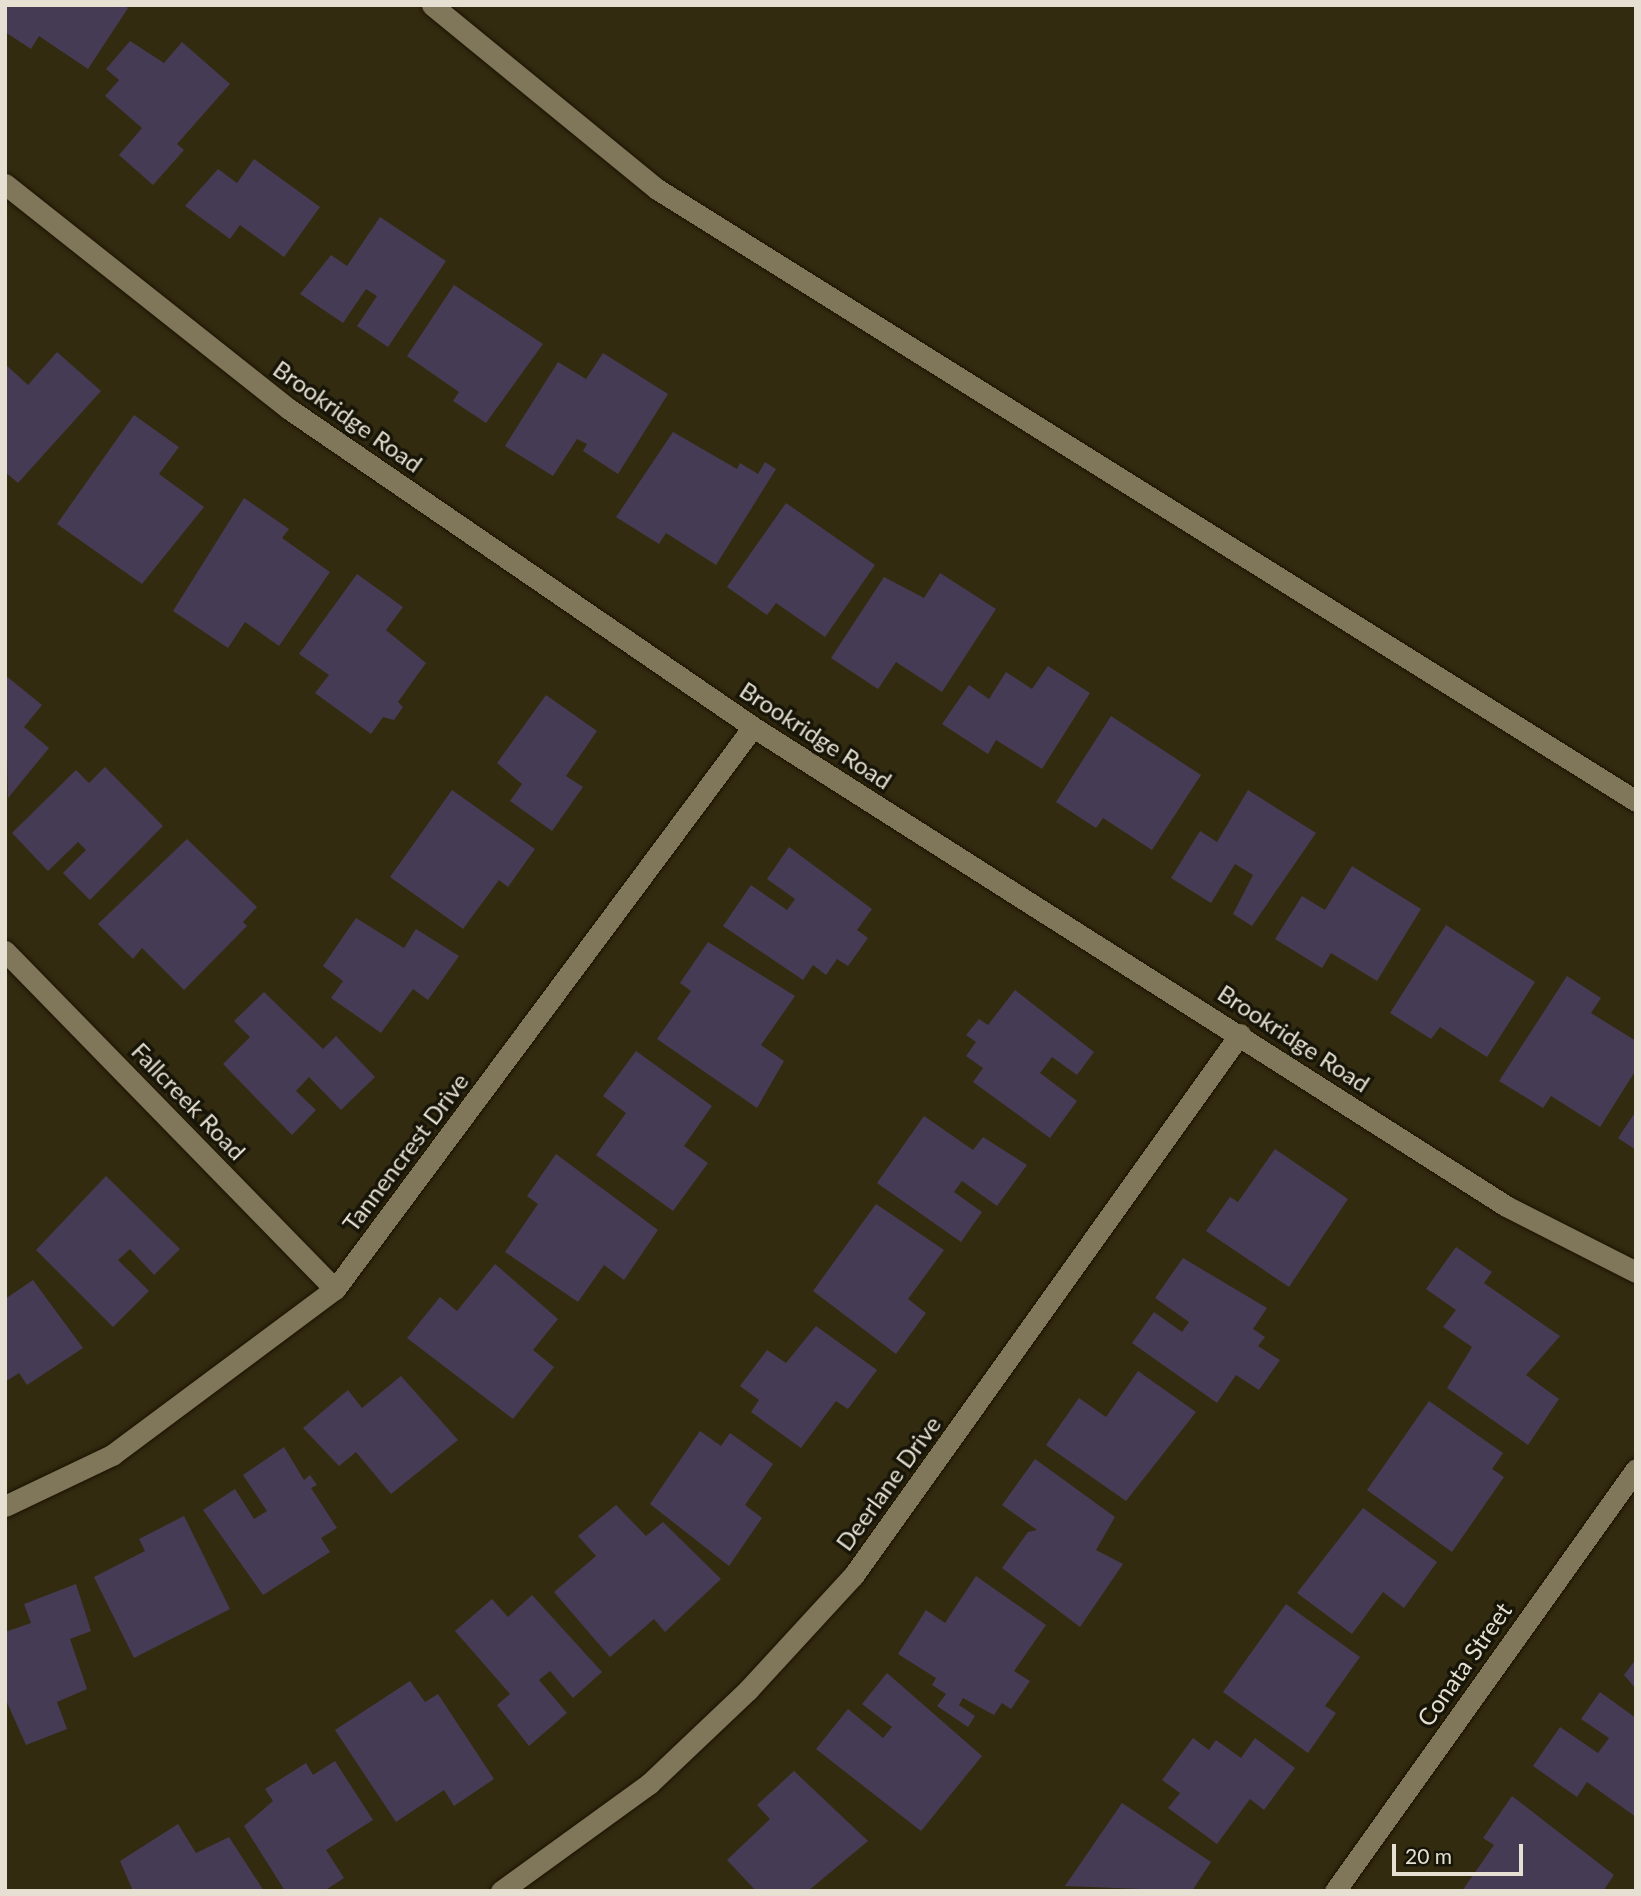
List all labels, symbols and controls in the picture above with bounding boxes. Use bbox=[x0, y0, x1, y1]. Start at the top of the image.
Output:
street label: Brookridge Road bbox=[268, 354, 428, 478]
street label: Brookridge Road bbox=[735, 675, 897, 795]
street label: Brookridge Road bbox=[1213, 978, 1375, 1098]
street label: Fallcreek Road bbox=[126, 1036, 252, 1166]
street label: Tannencrest Drive bbox=[336, 1067, 474, 1237]
street label: Deerlane Drive bbox=[830, 1410, 946, 1556]
street label: Conata Street bbox=[1411, 1597, 1517, 1731]
scale bar bbox=[1396, 1829, 1527, 1873]
text: 20 m bbox=[1405, 1843, 1452, 1868]

